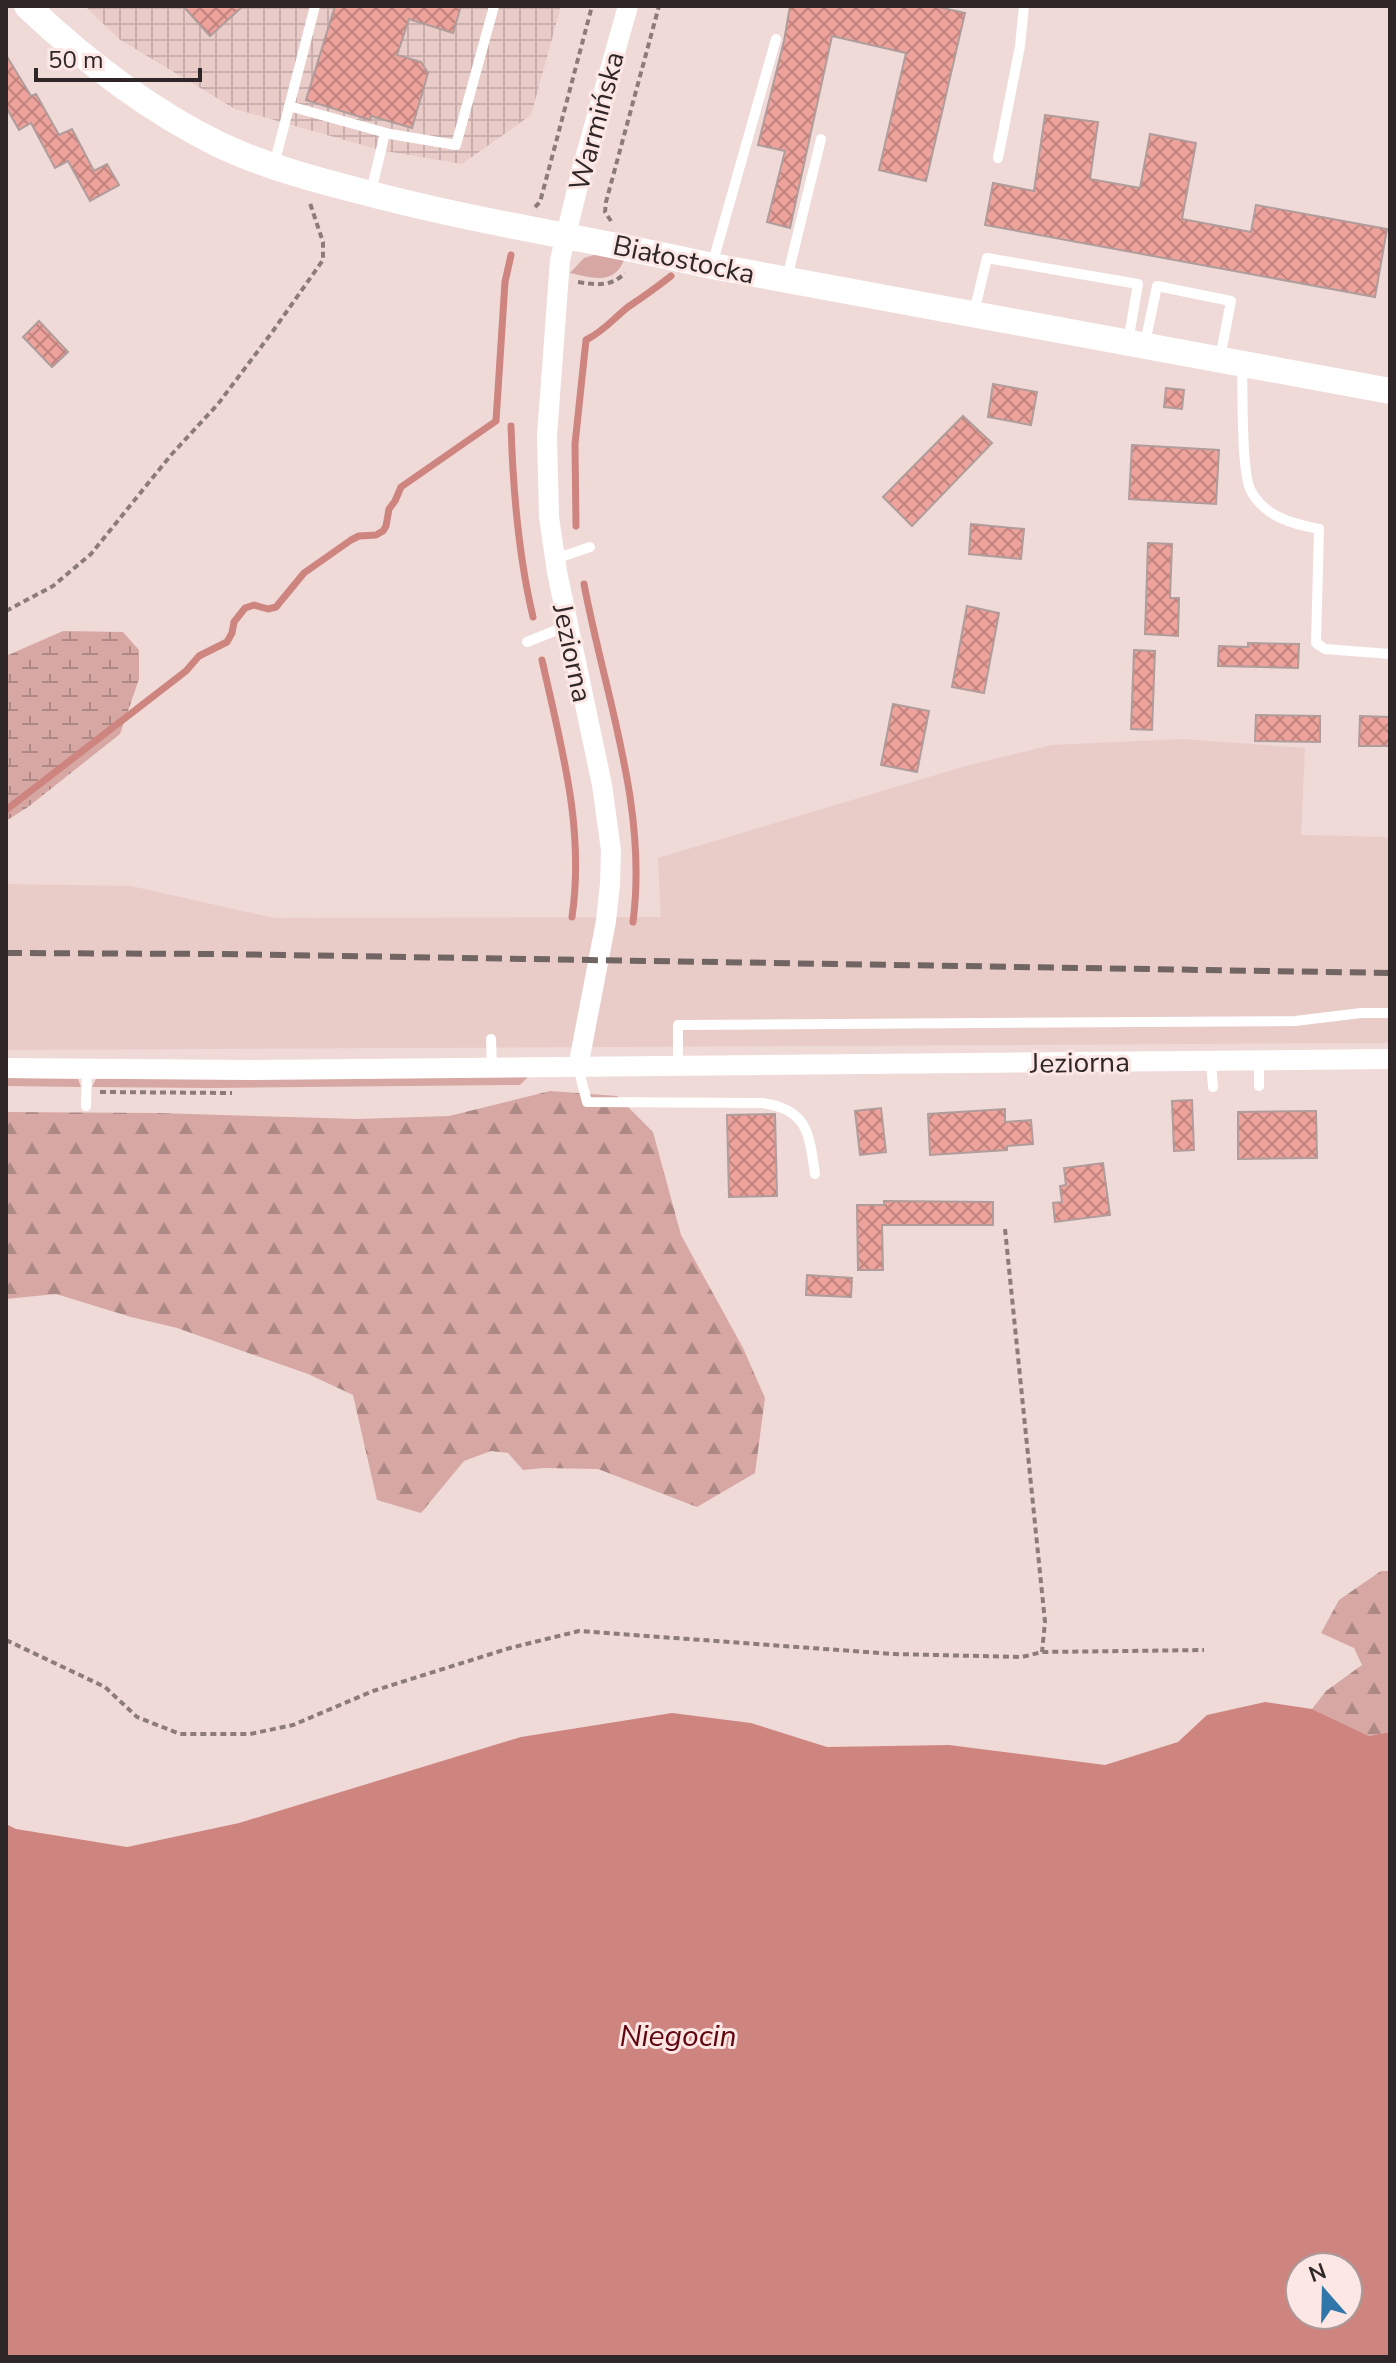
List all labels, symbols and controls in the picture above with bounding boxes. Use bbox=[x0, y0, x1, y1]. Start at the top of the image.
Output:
scale bar bbox=[36, 32, 200, 82]
text: 50 m bbox=[48, 44, 104, 76]
street label: Warmińska bbox=[560, 47, 634, 195]
street label: Białostocka bbox=[609, 226, 758, 294]
street label: Jeziorna bbox=[543, 600, 601, 706]
street label: Jeziorna bbox=[1029, 1043, 1130, 1083]
water label: Niegocin bbox=[619, 2016, 737, 2057]
north arrow bbox=[1284, 2251, 1364, 2331]
text: N bbox=[1305, 2256, 1330, 2290]

